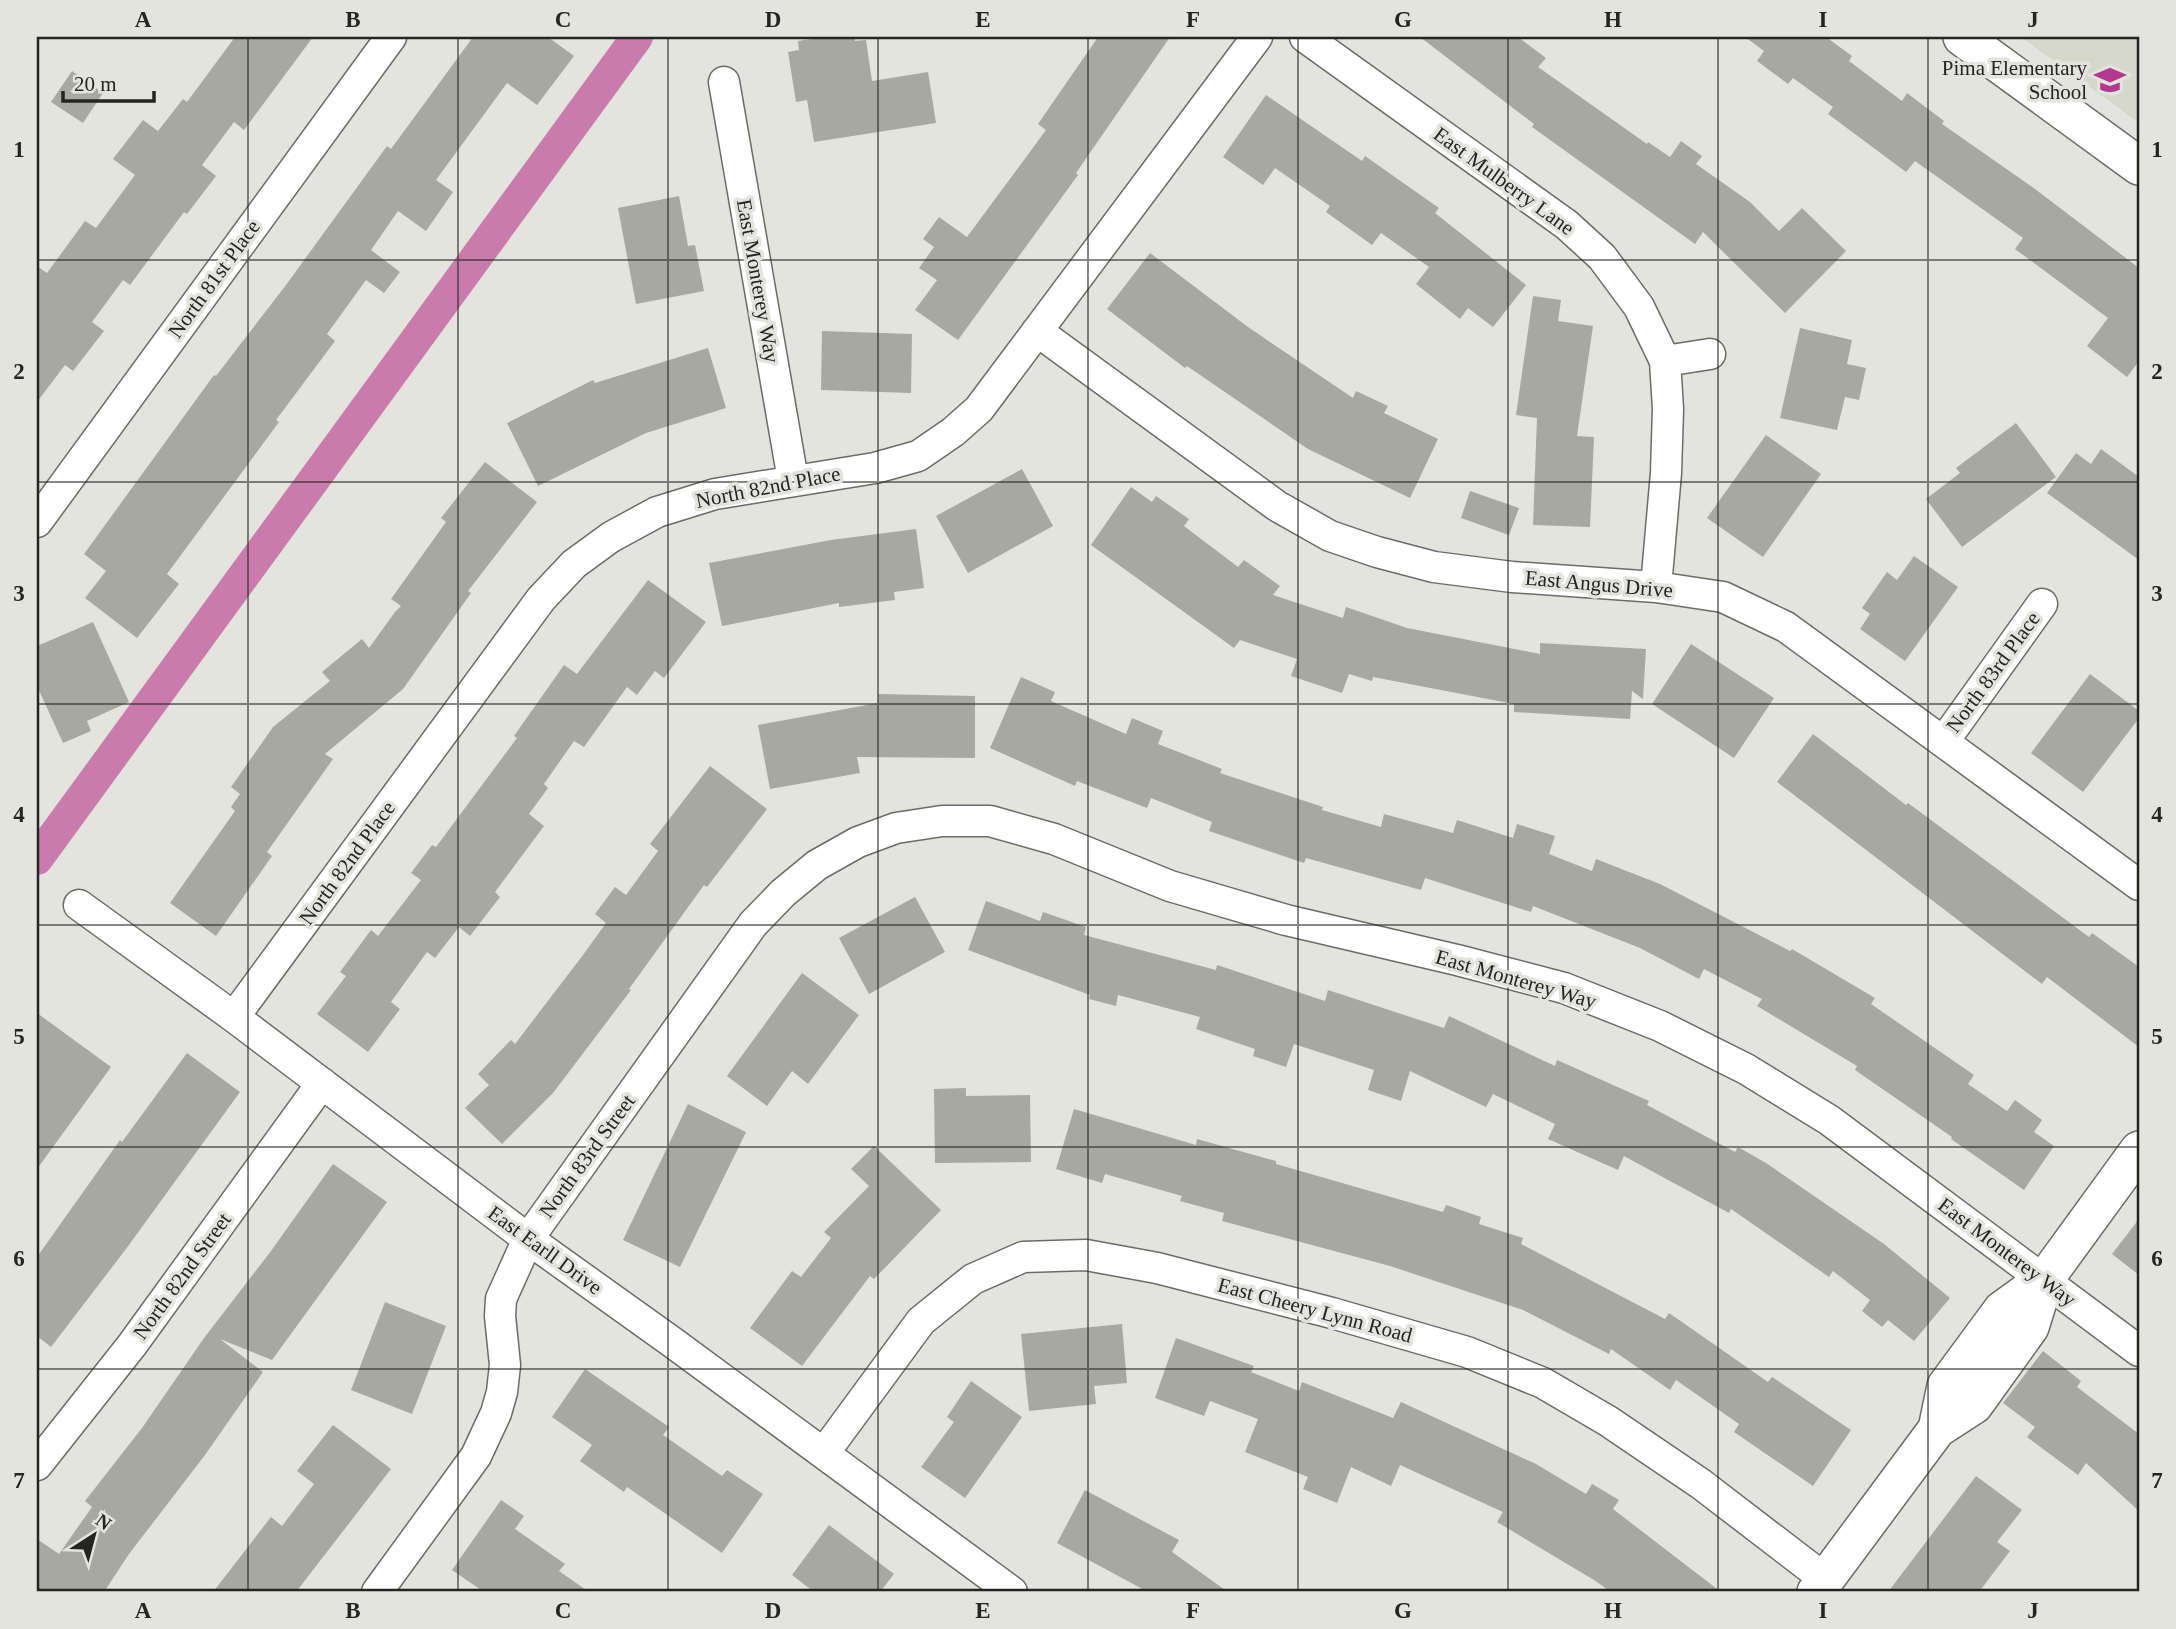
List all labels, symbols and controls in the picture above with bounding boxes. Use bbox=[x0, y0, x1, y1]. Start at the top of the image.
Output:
text: A bbox=[135, 7, 152, 32]
text: B bbox=[345, 7, 361, 32]
text: C bbox=[555, 7, 571, 32]
text: D bbox=[765, 7, 781, 32]
text: E bbox=[975, 7, 991, 32]
text: F bbox=[1186, 7, 1200, 32]
text: G bbox=[1394, 7, 1412, 32]
text: H bbox=[1604, 7, 1622, 32]
text: I bbox=[1819, 7, 1828, 32]
text: J bbox=[2027, 7, 2039, 32]
place label: Pima Elementary School bbox=[1942, 56, 2087, 104]
scale bar bbox=[63, 60, 154, 104]
school or university icon: Pima Elementary School bbox=[2093, 63, 2127, 97]
text: 20 m bbox=[74, 72, 117, 96]
street label: East Mulberry Lane bbox=[1429, 122, 1579, 240]
text: 1 bbox=[13, 137, 25, 162]
text: 1 bbox=[2151, 137, 2163, 162]
street label: East Monterey Way bbox=[732, 197, 784, 365]
street label: North 81st Place bbox=[163, 215, 265, 343]
text: 2 bbox=[13, 359, 25, 384]
text: 2 bbox=[2151, 359, 2163, 384]
street label: North 82nd Place bbox=[694, 461, 842, 513]
street label: East Angus Drive bbox=[1524, 566, 1674, 602]
text: 3 bbox=[13, 581, 25, 606]
text: 3 bbox=[2151, 581, 2163, 606]
street label: North 83rd Place bbox=[1941, 607, 2045, 737]
street label: North 82nd Place bbox=[294, 796, 400, 930]
text: 4 bbox=[13, 802, 25, 827]
text: 4 bbox=[2151, 802, 2163, 827]
street label: East Monterey Way bbox=[1433, 945, 1600, 1014]
text: 5 bbox=[13, 1024, 25, 1049]
text: 5 bbox=[2151, 1024, 2163, 1049]
street label: North 83rd Street bbox=[534, 1089, 640, 1223]
street label: East Monterey Way bbox=[1934, 1192, 2081, 1312]
street label: East Earll Drive bbox=[483, 1201, 607, 1299]
street label: North 82nd Street bbox=[128, 1208, 236, 1344]
text: 6 bbox=[13, 1246, 25, 1271]
text: 6 bbox=[2151, 1246, 2163, 1271]
street label: East Cheery Lynn Road bbox=[1215, 1273, 1415, 1348]
text: 7 bbox=[13, 1468, 25, 1493]
text: 7 bbox=[2151, 1468, 2163, 1493]
north arrow bbox=[60, 1500, 130, 1570]
text: N bbox=[92, 1509, 116, 1534]
text: A bbox=[135, 1598, 152, 1623]
text: B bbox=[345, 1598, 361, 1623]
text: C bbox=[555, 1598, 571, 1623]
text: D bbox=[765, 1598, 781, 1623]
text: E bbox=[975, 1598, 991, 1623]
text: F bbox=[1186, 1598, 1200, 1623]
text: G bbox=[1394, 1598, 1412, 1623]
text: H bbox=[1604, 1598, 1622, 1623]
text: I bbox=[1819, 1598, 1828, 1623]
text: J bbox=[2027, 1598, 2039, 1623]

